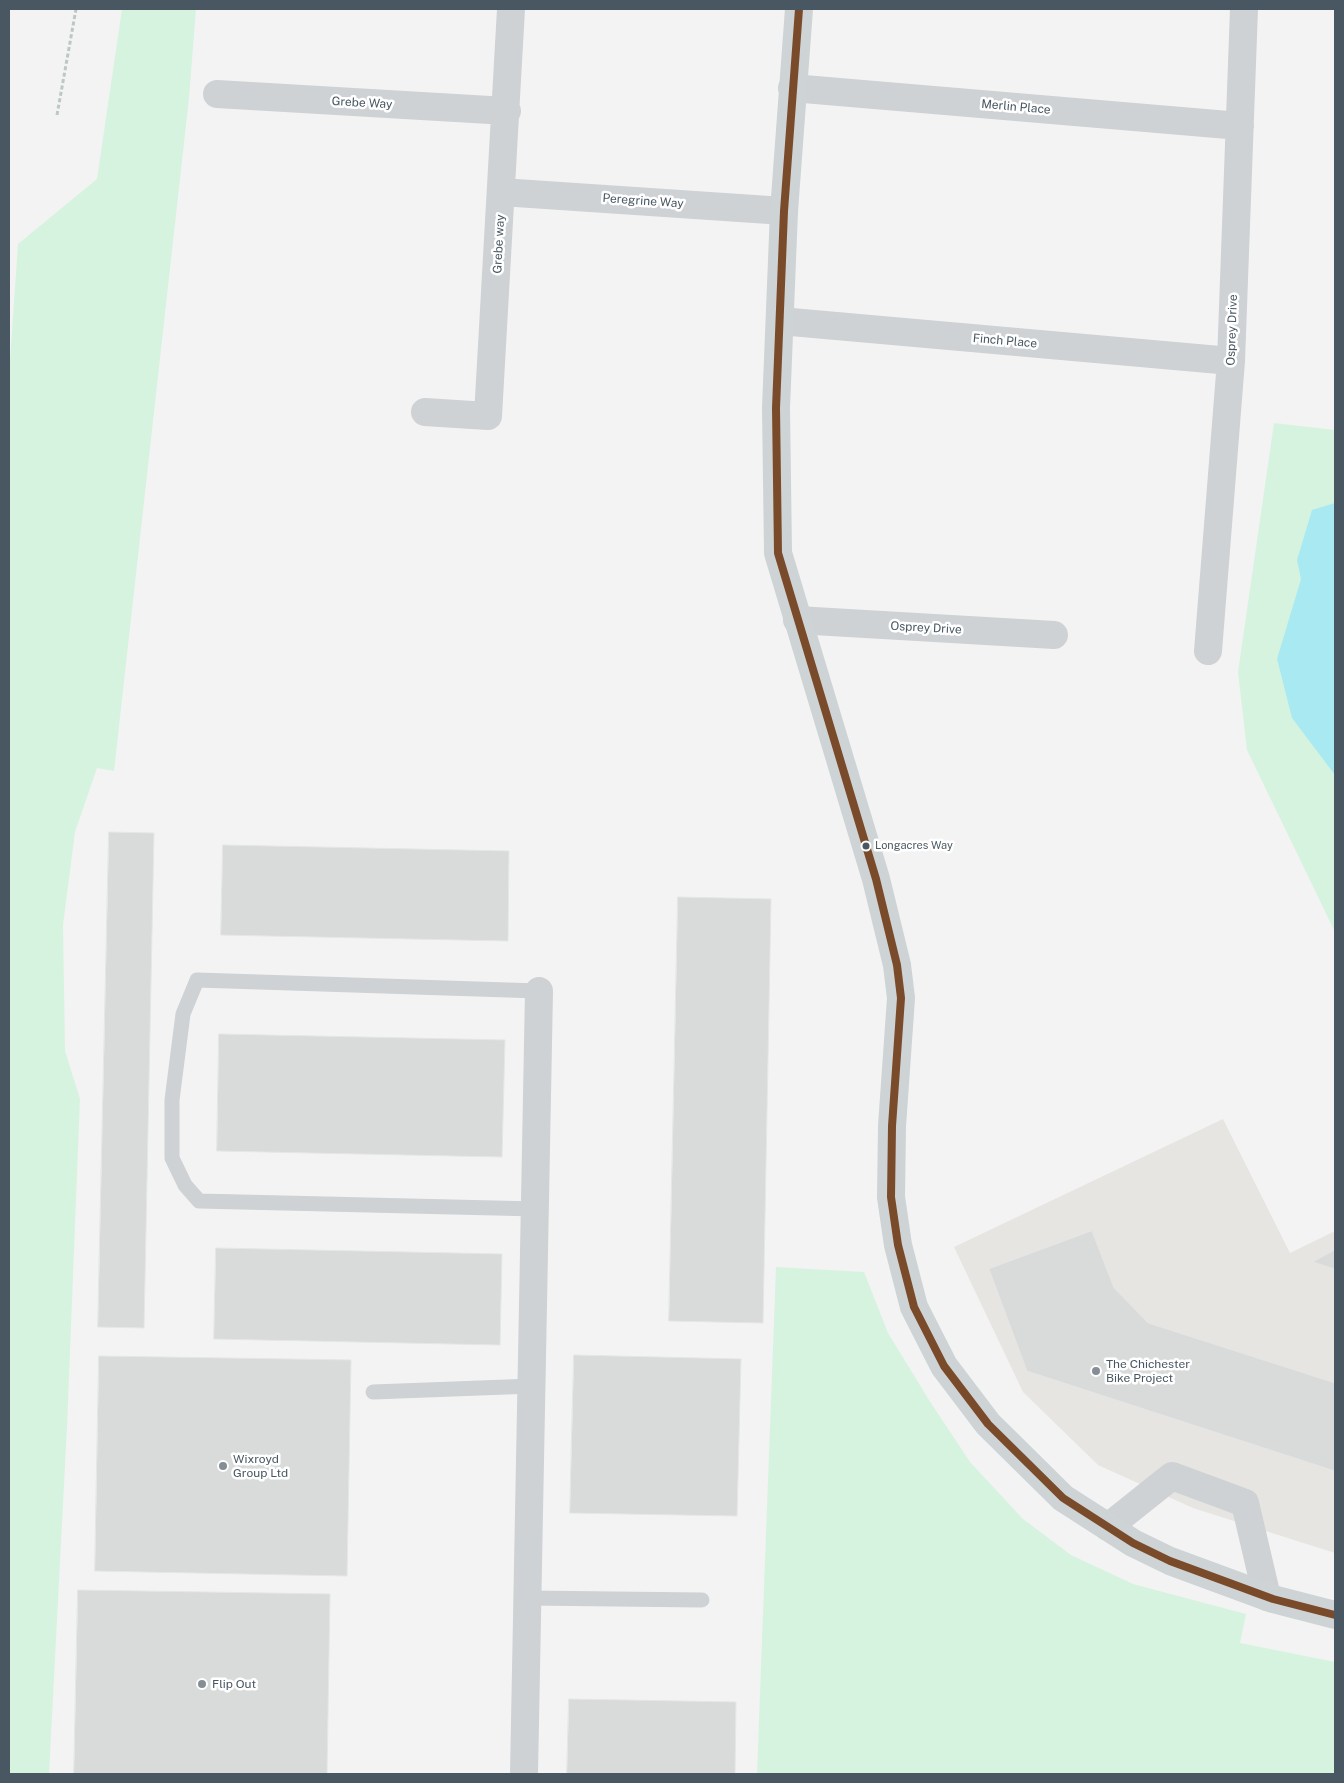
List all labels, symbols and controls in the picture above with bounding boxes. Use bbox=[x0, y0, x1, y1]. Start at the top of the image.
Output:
street label: Grebe Way bbox=[331, 94, 393, 112]
street label: Merlin Place bbox=[981, 97, 1051, 117]
street label: Peregrine Way bbox=[602, 191, 684, 211]
street label: Grebe way bbox=[490, 214, 508, 274]
street label: Osprey Drive bbox=[1224, 294, 1240, 366]
street label: Finch Place bbox=[972, 331, 1038, 351]
street label: Osprey Drive bbox=[890, 619, 962, 637]
place label: Longacres Way bbox=[875, 839, 953, 853]
marker: Longacres Way bbox=[861, 841, 871, 851]
place label: The Chichester Bike Project bbox=[1106, 1357, 1190, 1385]
marker: The Chichester Bike Project bbox=[1090, 1365, 1102, 1377]
place label: Wixroyd Group Ltd bbox=[233, 1452, 288, 1480]
marker: Wixroyd Group Ltd bbox=[217, 1460, 229, 1472]
place label: Flip Out bbox=[212, 1677, 256, 1691]
marker: Flip Out bbox=[196, 1678, 208, 1690]

